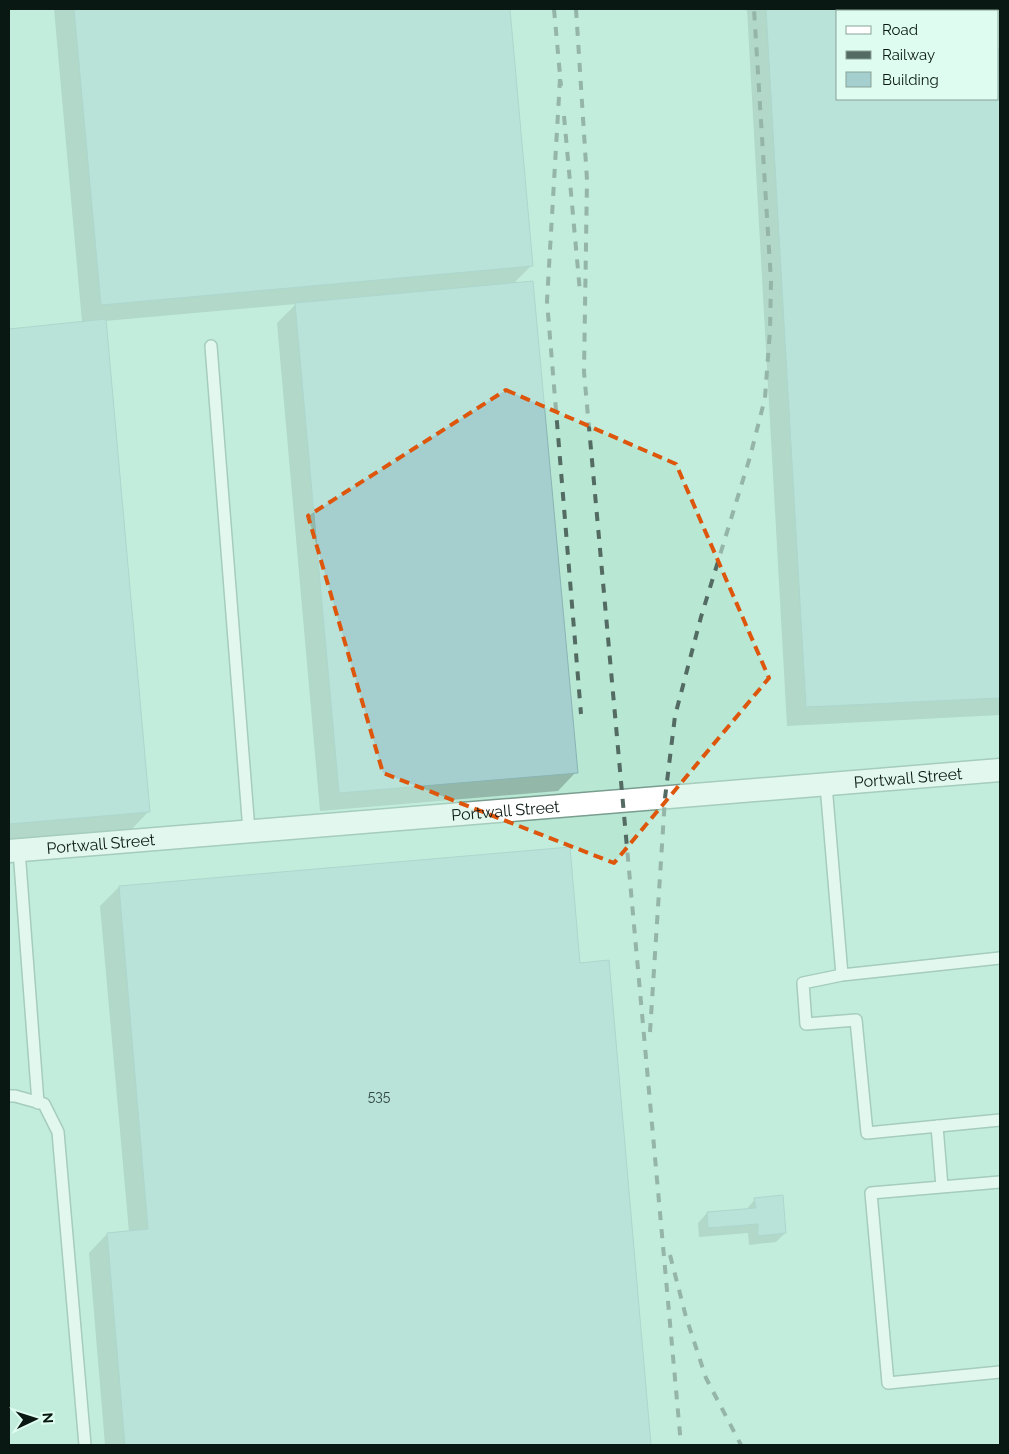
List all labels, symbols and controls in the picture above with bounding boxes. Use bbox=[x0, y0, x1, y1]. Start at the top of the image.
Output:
legend bbox=[836, 10, 999, 100]
text: Road bbox=[882, 21, 918, 39]
text: Railway bbox=[882, 46, 935, 64]
text: Building bbox=[882, 71, 939, 89]
street label: Portwall Street bbox=[853, 764, 964, 792]
street label: Portwall Street bbox=[450, 797, 561, 825]
street label: Portwall Street bbox=[46, 830, 156, 858]
house number: 535 bbox=[368, 1088, 391, 1104]
north arrow bbox=[10, 1394, 60, 1444]
text: N bbox=[40, 1412, 56, 1424]

